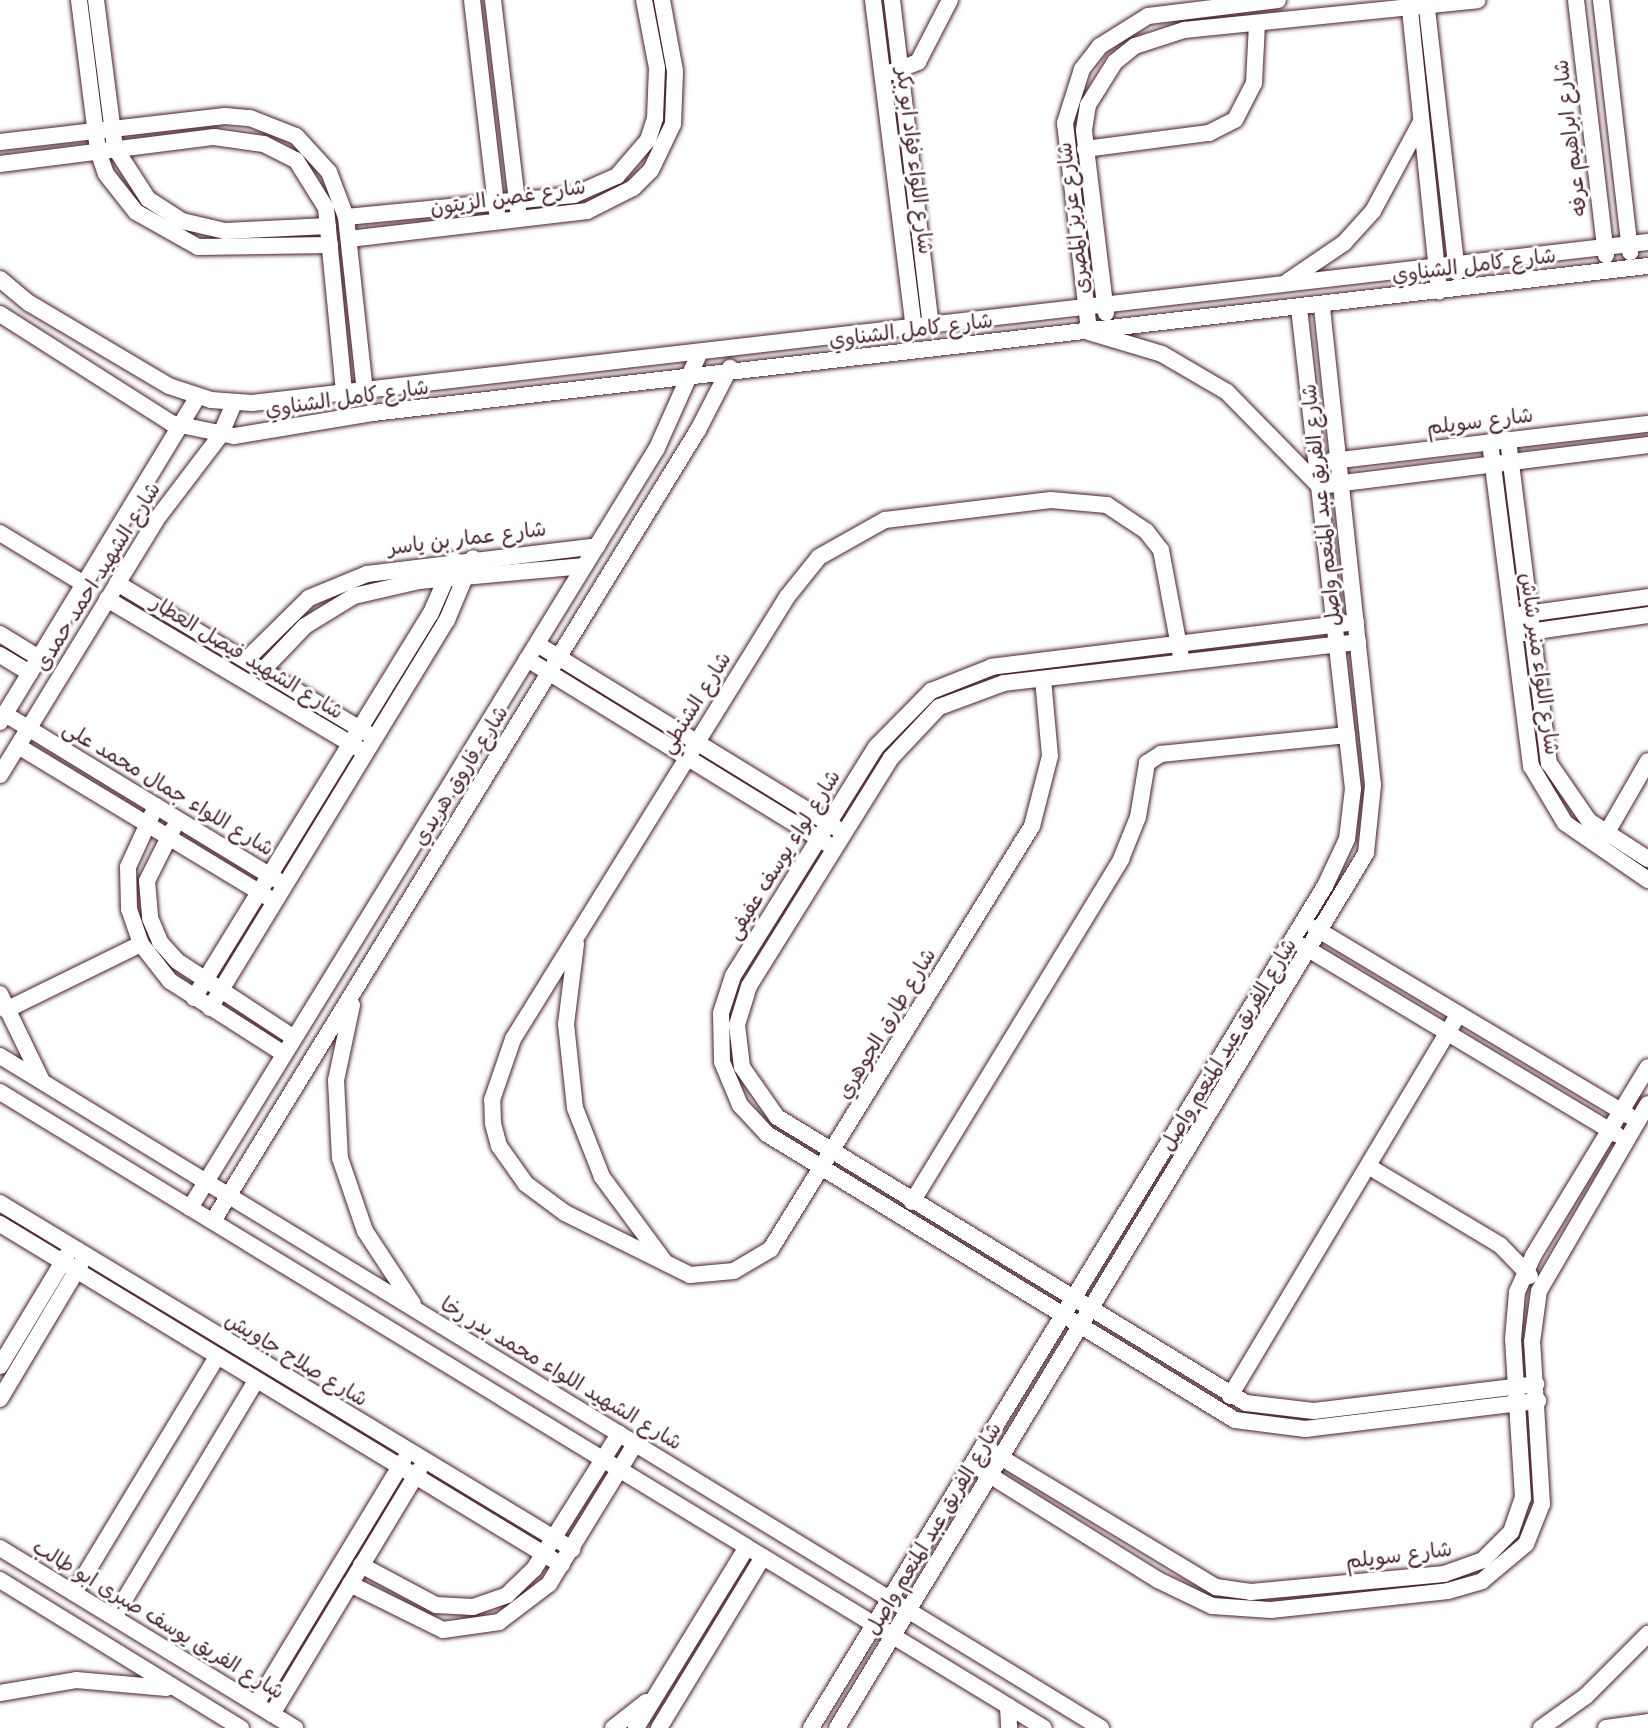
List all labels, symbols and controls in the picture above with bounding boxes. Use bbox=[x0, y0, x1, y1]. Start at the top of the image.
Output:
street label: شارع ابراهيم عرفه bbox=[1549, 58, 1593, 218]
street label: شارع اللواء فؤاد ابو بكر bbox=[890, 66, 938, 256]
street label: شارع عزيز المصرى bbox=[1052, 141, 1096, 295]
street label: شارع غصن الزيتون bbox=[429, 175, 587, 221]
street label: شارع كامل الشناوي bbox=[1391, 243, 1557, 289]
street label: شارع كامل الشناوي bbox=[828, 308, 994, 354]
street label: شارع كامل الشناوي bbox=[264, 375, 430, 423]
street label: شارع الفريق عبد المنعم واصل bbox=[1297, 382, 1347, 628]
street label: شارع سويلم bbox=[1425, 403, 1535, 441]
street label: شارع الشهيد احمد حمدى bbox=[30, 478, 166, 676]
street label: شارع عمار بن ياسر bbox=[386, 517, 548, 561]
street label: شارع اللواء منير شاش bbox=[1514, 571, 1564, 757]
street label: شارع الشهيد فيصل العطار bbox=[147, 591, 347, 725]
street label: شارع الشنطي bbox=[655, 648, 737, 758]
street label: شارع فاروق هريدي bbox=[408, 701, 514, 851]
street label: شارع اللواء جمال محمد على bbox=[58, 716, 278, 862]
street label: شارع لواء يوسف عفيفى bbox=[721, 765, 847, 945]
street label: شارع الفريق عبد المنعم واصل bbox=[1155, 934, 1303, 1156]
street label: شارع طارق الجوهري bbox=[832, 944, 942, 1104]
street label: شارع الشهيد اللواء محمد بدر رخا bbox=[436, 1292, 686, 1456]
street label: شارع صلاح جاويش bbox=[220, 1307, 372, 1413]
street label: شارع الفريق عبد المنعم واصل bbox=[860, 1418, 1008, 1640]
street label: شارع الفريق يوسف صبرى ابو طالب bbox=[28, 1535, 288, 1705]
street label: شارع سويلم bbox=[1344, 1537, 1454, 1575]

